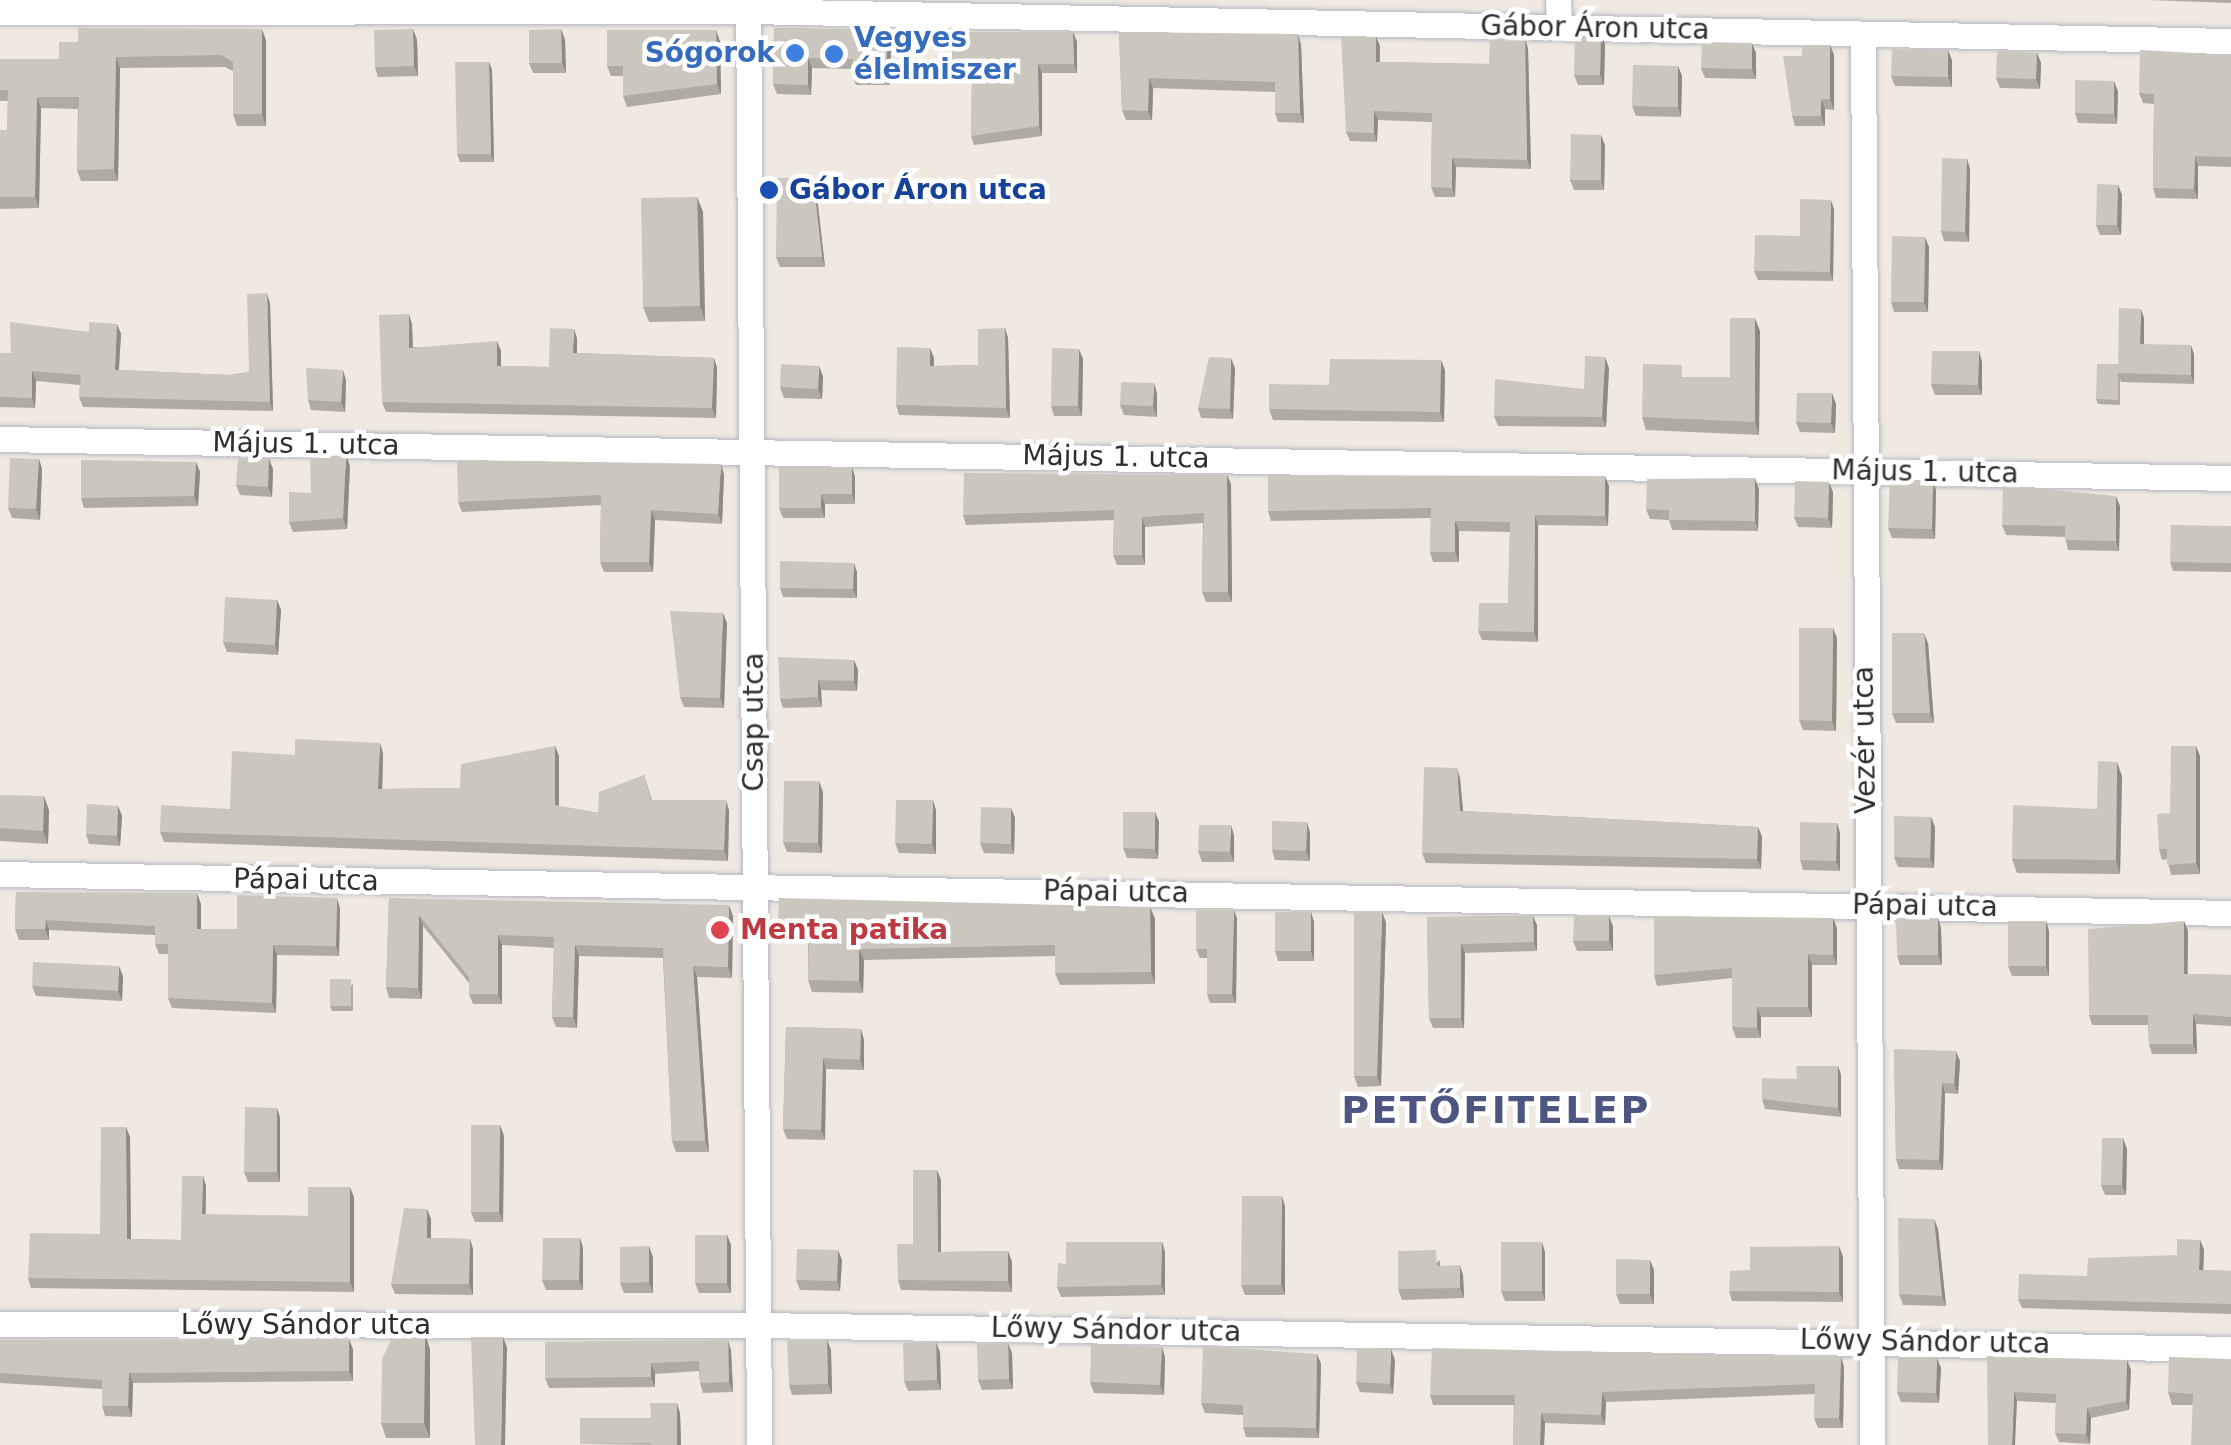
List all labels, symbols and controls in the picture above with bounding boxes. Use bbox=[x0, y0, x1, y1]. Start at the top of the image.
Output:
street label: Gábor Áron utca bbox=[1480, 9, 1710, 47]
place label: Vegyes élelmiszer bbox=[854, 21, 1016, 87]
place label: Sógorok bbox=[645, 36, 775, 70]
marker: Sógorok bbox=[784, 42, 806, 64]
marker: Vegyes élelmiszer bbox=[823, 43, 845, 65]
place label: Gábor Áron utca bbox=[789, 173, 1047, 207]
marker: Gábor Áron utca bbox=[758, 179, 780, 201]
street label: Május 1. utca bbox=[212, 426, 400, 462]
street label: Május 1. utca bbox=[1022, 439, 1210, 475]
street label: Május 1. utca bbox=[1831, 454, 2019, 490]
street label: Csap utca bbox=[737, 652, 771, 792]
street label: Vezér utca bbox=[1847, 666, 1883, 814]
street label: Pápai utca bbox=[233, 862, 379, 898]
street label: Pápai utca bbox=[1043, 874, 1189, 910]
street label: Pápai utca bbox=[1852, 888, 1998, 924]
place label: Menta patika bbox=[740, 913, 948, 947]
marker: Menta patika bbox=[709, 919, 731, 941]
district label: PETŐFITELEP bbox=[1341, 1088, 1651, 1134]
street label: Lőwy Sándor utca bbox=[181, 1308, 431, 1342]
street label: Lőwy Sándor utca bbox=[991, 1311, 1241, 1349]
street label: Lőwy Sándor utca bbox=[1800, 1323, 2050, 1361]

